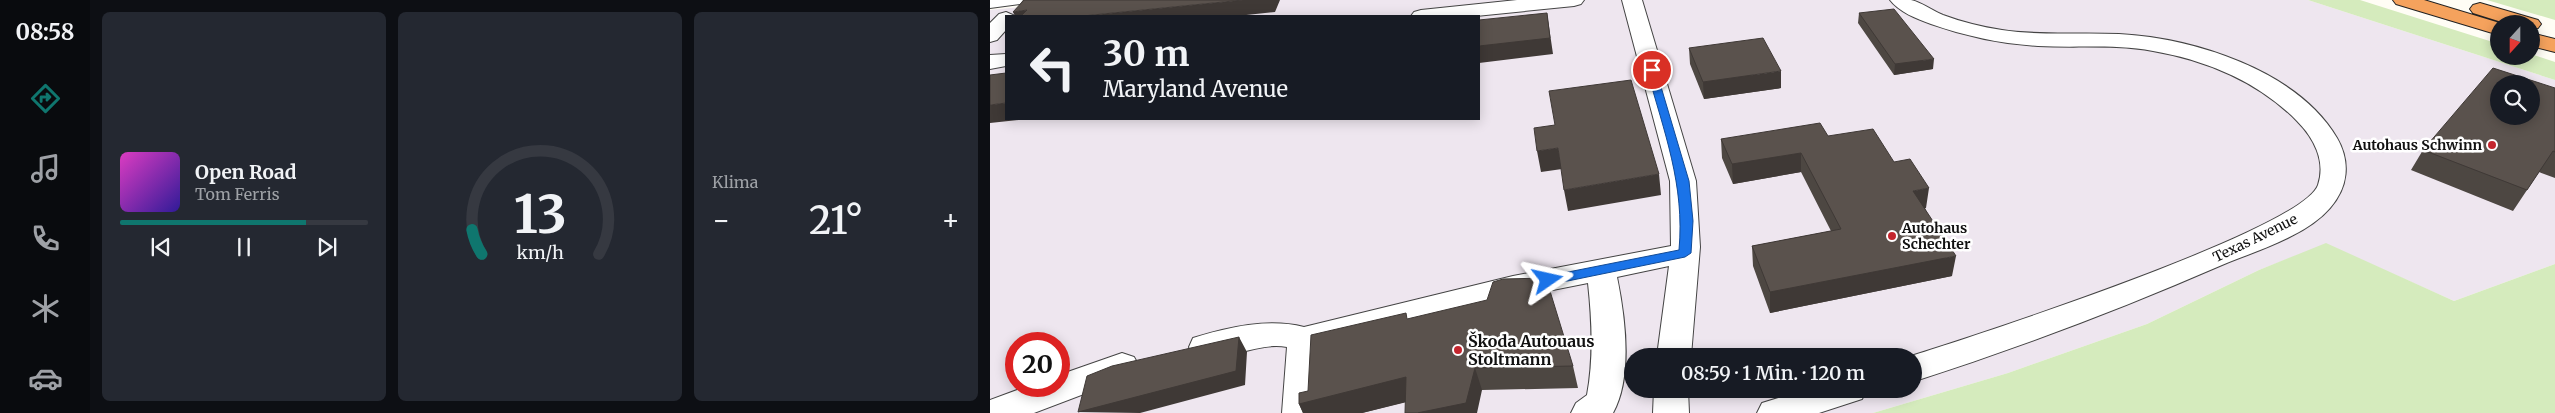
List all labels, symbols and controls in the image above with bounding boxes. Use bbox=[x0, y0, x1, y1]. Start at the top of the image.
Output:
north arrow bbox=[2490, 15, 2540, 65]
map controls bbox=[2490, 15, 2540, 125]
text: 08:58 bbox=[16, 18, 74, 46]
text: 30 m bbox=[1103, 32, 1189, 76]
icon: left bbox=[1020, 35, 1085, 100]
pin bbox=[1631, 49, 1673, 91]
icon: arrive bbox=[1638, 56, 1666, 84]
text: Maryland Avenue bbox=[1103, 75, 1288, 103]
button: search bbox=[2490, 75, 2540, 125]
icon: directions bbox=[28, 81, 63, 116]
place label: Autohaus Schwinn bbox=[2352, 136, 2482, 154]
marker: Autohaus Schwinn bbox=[2486, 139, 2498, 151]
icon: music bbox=[28, 151, 63, 186]
text: Open Road bbox=[195, 160, 297, 184]
text: Klima bbox=[712, 172, 758, 192]
text: 13 bbox=[514, 182, 566, 247]
text: Tom Ferris bbox=[195, 184, 280, 204]
text: 21° bbox=[809, 197, 863, 244]
text: − bbox=[712, 202, 731, 238]
text: + bbox=[941, 202, 960, 238]
street label: Texas Avenue bbox=[2210, 210, 2300, 266]
place label: Autohaus Schechter bbox=[1901, 219, 1971, 253]
icon: phone bbox=[28, 221, 63, 256]
marker: Autohaus Schechter bbox=[1886, 230, 1898, 242]
icon: previous bbox=[147, 233, 175, 261]
icon: pause bbox=[230, 233, 258, 261]
icon: next bbox=[313, 233, 341, 261]
text: km/h bbox=[516, 241, 564, 264]
position arrow bbox=[1521, 253, 1573, 305]
icon: climate bbox=[28, 291, 63, 326]
place label: Škoda Autouaus Stoltmann bbox=[1468, 331, 1594, 369]
speed limit sign: 20 bbox=[1005, 332, 1070, 397]
marker: Škoda Autouaus Stoltmann bbox=[1452, 344, 1464, 356]
icon: car bbox=[28, 361, 63, 396]
text: 08:59 · 1 Min. · 120 m bbox=[1681, 361, 1865, 385]

